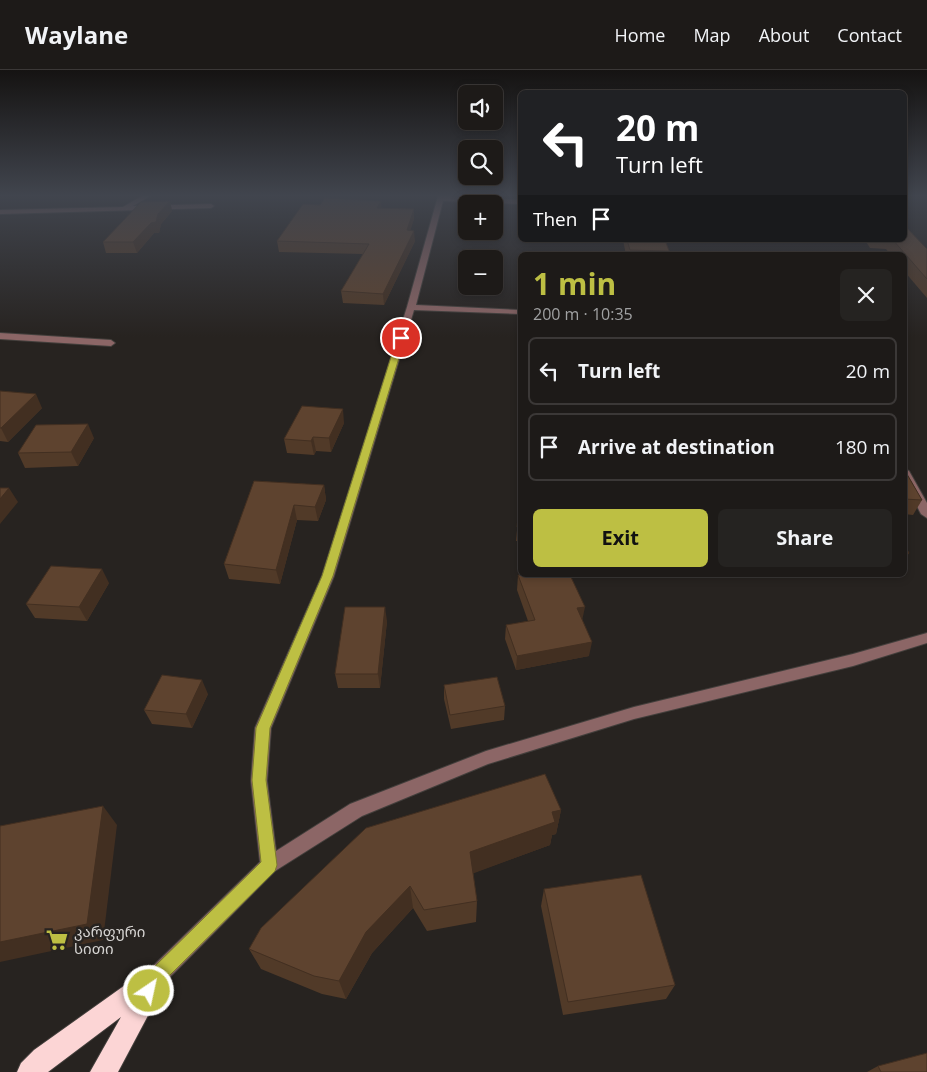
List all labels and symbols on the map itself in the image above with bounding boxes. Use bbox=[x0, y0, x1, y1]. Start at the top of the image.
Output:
pin bbox=[380, 317, 422, 359]
place label: კარფური სითი bbox=[74, 921, 145, 958]
supermarket icon: კარფური სითი bbox=[44, 927, 70, 953]
position arrow bbox=[122, 964, 174, 1016]

